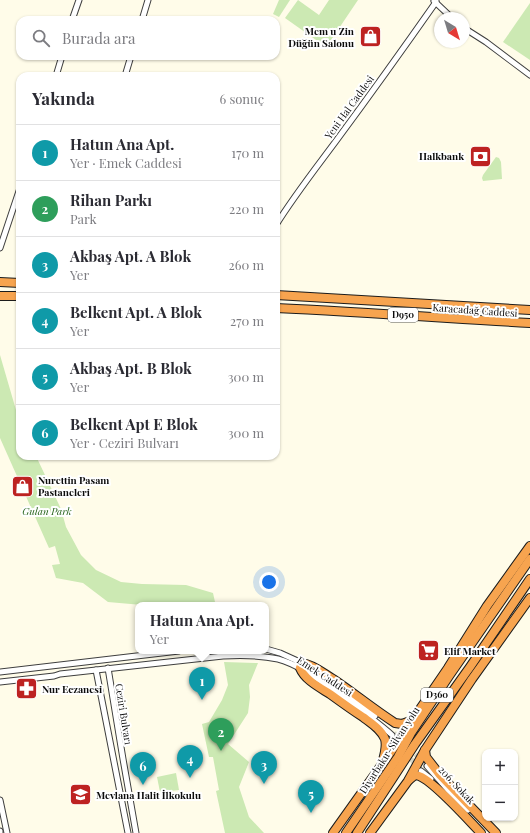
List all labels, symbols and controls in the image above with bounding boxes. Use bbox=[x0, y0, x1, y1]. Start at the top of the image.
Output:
north arrow bbox=[434, 12, 470, 48]
search box bbox=[16, 16, 280, 60]
place label: Mem u Zin Düğün Salonu bbox=[288, 24, 355, 50]
shop icon: Mem u Zin Düğün Salonu bbox=[357, 24, 383, 50]
icon: search bbox=[30, 27, 52, 49]
text: Burada ara bbox=[62, 28, 136, 48]
street label: Yeni Hal Caddesi bbox=[321, 72, 377, 142]
text: Yakında bbox=[32, 87, 95, 109]
text: 6 sonuç bbox=[219, 90, 264, 107]
text: Hatun Ana Apt. bbox=[70, 134, 174, 154]
bank icon: Halkbank bbox=[467, 143, 493, 169]
text: 1 bbox=[43, 144, 47, 161]
text: 170 m bbox=[231, 144, 264, 161]
place label: Halkbank bbox=[419, 149, 464, 163]
text: Yer · Emek Caddesi bbox=[70, 154, 182, 171]
text: Rihan Parkı bbox=[70, 190, 152, 210]
text: 2 bbox=[42, 200, 48, 217]
text: 220 m bbox=[229, 200, 264, 217]
text: Park bbox=[70, 210, 97, 227]
text: Akbaş Apt. A Blok bbox=[70, 246, 191, 266]
text: 3 bbox=[42, 256, 48, 273]
text: 260 m bbox=[228, 256, 264, 273]
text: Yer bbox=[70, 266, 89, 283]
street label: Karacadağ Caddesi bbox=[432, 300, 518, 320]
text: Belkent Apt. A Blok bbox=[70, 302, 202, 322]
road number: D950 bbox=[388, 308, 418, 322]
text: 4 bbox=[42, 312, 48, 329]
text: 270 m bbox=[230, 312, 264, 329]
text: Yer bbox=[70, 322, 89, 339]
text: Akbaş Apt. B Blok bbox=[70, 358, 192, 378]
text: 5 bbox=[42, 368, 48, 385]
text: 300 m bbox=[228, 368, 264, 385]
text: Yer bbox=[70, 378, 89, 395]
text: Belkent Apt E Blok bbox=[70, 414, 198, 434]
text: 6 bbox=[41, 424, 49, 441]
text: 300 m bbox=[228, 424, 264, 441]
text: Yer · Ceziri Bulvarı bbox=[70, 434, 179, 451]
shop icon: Nurettin Pasam Pastaneleri bbox=[10, 473, 36, 499]
place label: Nurettin Pasam Pastaneleri bbox=[38, 473, 109, 499]
park label: Gulan Park bbox=[22, 504, 72, 518]
your location bbox=[259, 572, 279, 592]
popup bbox=[135, 602, 269, 654]
text: Hatun Ana Apt. bbox=[150, 610, 254, 630]
text: Yer bbox=[150, 630, 169, 647]
supermarket icon: Elif Market bbox=[415, 638, 441, 664]
place label: Elif Market bbox=[444, 644, 496, 658]
street label: Emek Caddesi bbox=[294, 653, 356, 699]
pin: 1 bbox=[189, 667, 215, 700]
pharmacy icon: Nur Eczanesi bbox=[14, 676, 40, 702]
place label: Nur Eczanesi bbox=[42, 682, 102, 696]
street label: Ceziri Bulvarı bbox=[112, 682, 136, 746]
road number: D360 bbox=[421, 688, 453, 702]
street label: Diyarbakır-Silvan yolu bbox=[356, 704, 422, 796]
pin: 2 bbox=[208, 718, 234, 751]
pin: 4 bbox=[177, 745, 203, 778]
map controls bbox=[482, 749, 518, 821]
button: + bbox=[482, 749, 518, 785]
pin: 3 bbox=[251, 751, 277, 784]
pin: 6 bbox=[130, 752, 156, 785]
street label: 206. Sokak bbox=[436, 763, 479, 808]
pin: 5 bbox=[298, 780, 324, 813]
school or university icon: Mevlana Halit İlkokulu bbox=[68, 782, 94, 808]
button: − bbox=[482, 785, 518, 821]
place label: Mevlana Halit İlkokulu bbox=[96, 788, 201, 802]

